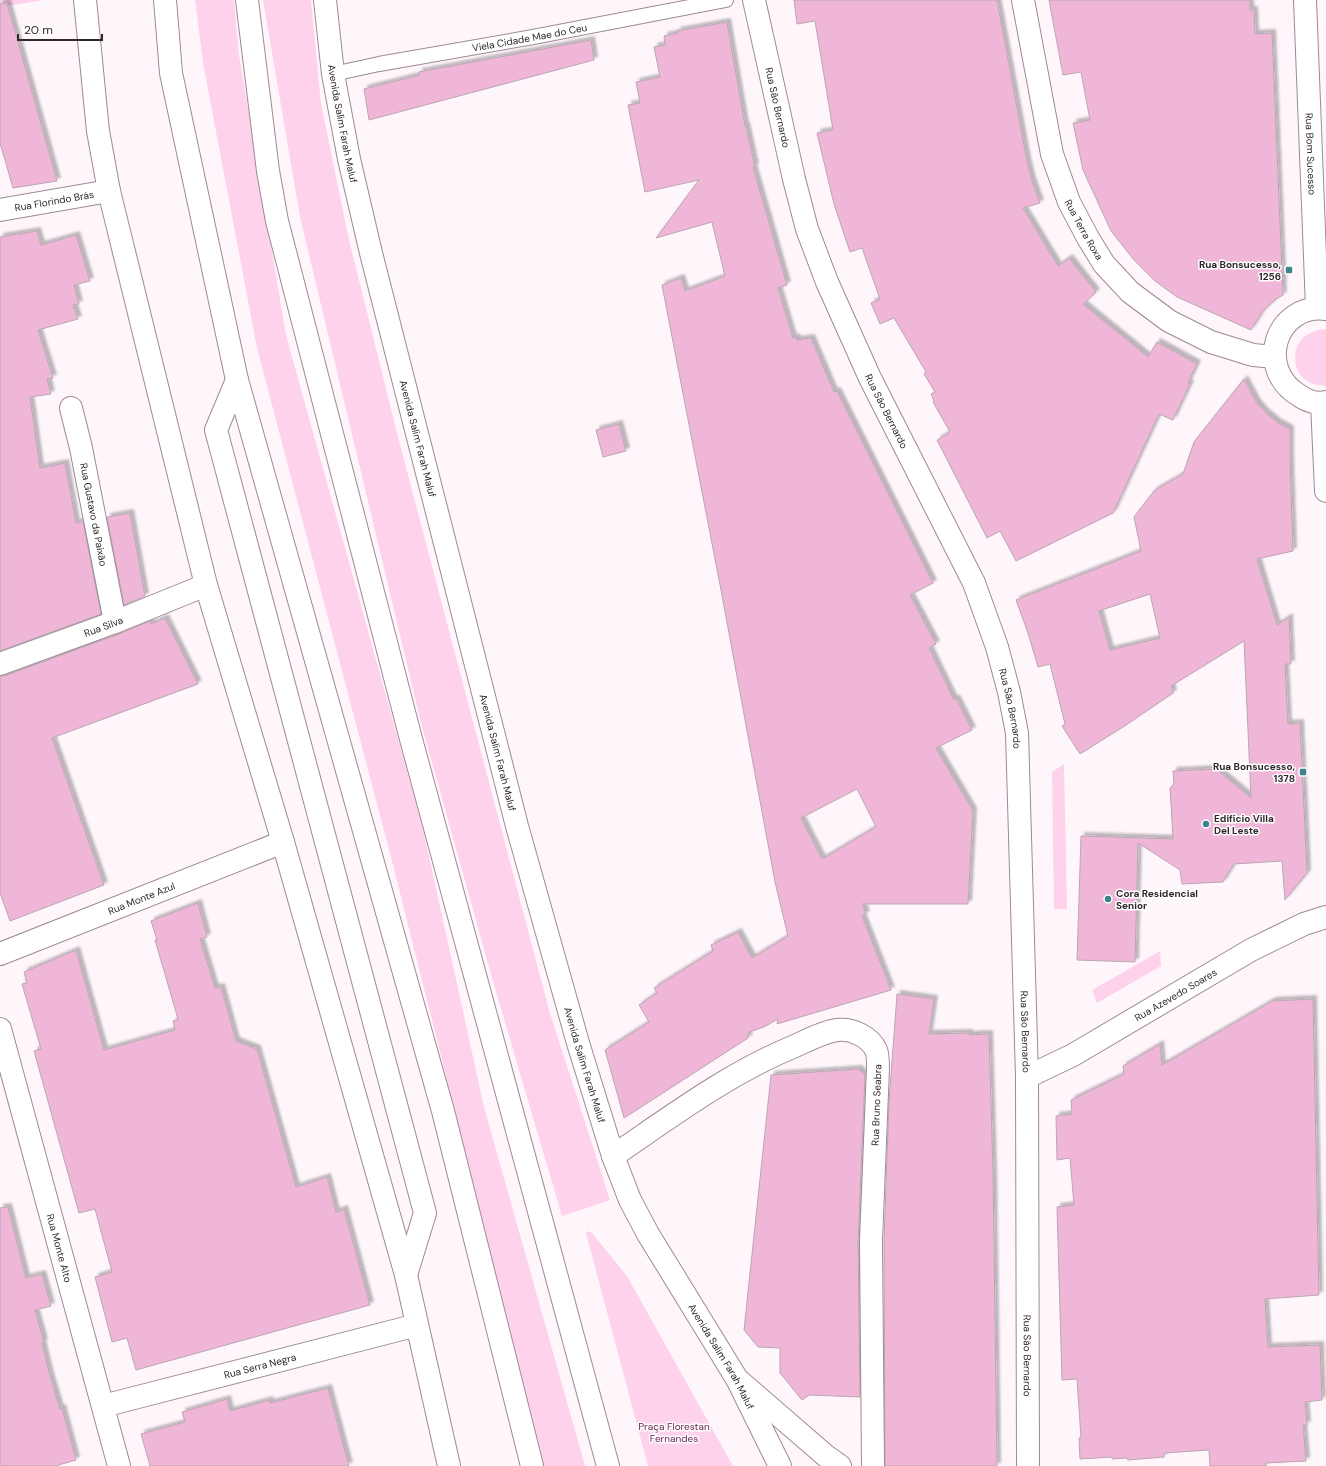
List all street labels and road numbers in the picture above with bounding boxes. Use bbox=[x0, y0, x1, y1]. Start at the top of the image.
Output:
street label: Viela Cidade Mae do Ceu bbox=[471, 21, 589, 55]
street label: Avenida Salim Farah Maluf bbox=[325, 64, 360, 185]
street label: Rua São Bernardo bbox=[762, 66, 793, 149]
street label: Rua Bom Sucesso bbox=[1302, 113, 1319, 195]
street label: Rua Florindo Brás bbox=[14, 188, 95, 214]
street label: Rua Terra Roxa bbox=[1062, 197, 1106, 262]
street label: Rua São Bernardo bbox=[862, 372, 911, 451]
street label: Avenida Salim Farah Maluf bbox=[397, 379, 439, 499]
street label: Rua Gustavo da Paixão bbox=[77, 462, 110, 567]
street label: Rua Silva bbox=[82, 613, 125, 640]
street label: Rua São Bernardo bbox=[996, 667, 1023, 749]
street label: Avenida Salim Farah Maluf bbox=[477, 693, 519, 813]
street label: Rua Monte Azul bbox=[106, 879, 177, 918]
street label: Rua Azevedo Soares bbox=[1132, 966, 1219, 1024]
street label: Rua São Bernardo bbox=[1017, 991, 1033, 1073]
street label: Avenida Salim Farah Maluf bbox=[561, 1005, 608, 1125]
street label: Rua Bruno Seabra bbox=[869, 1064, 884, 1146]
street label: Rua Monte Alto bbox=[44, 1212, 75, 1284]
street label: Avenida Salim Farah Maluf bbox=[685, 1301, 757, 1412]
street label: Rua São Bernardo bbox=[1021, 1315, 1034, 1397]
street label: Rua Serra Negra bbox=[222, 1350, 298, 1382]

